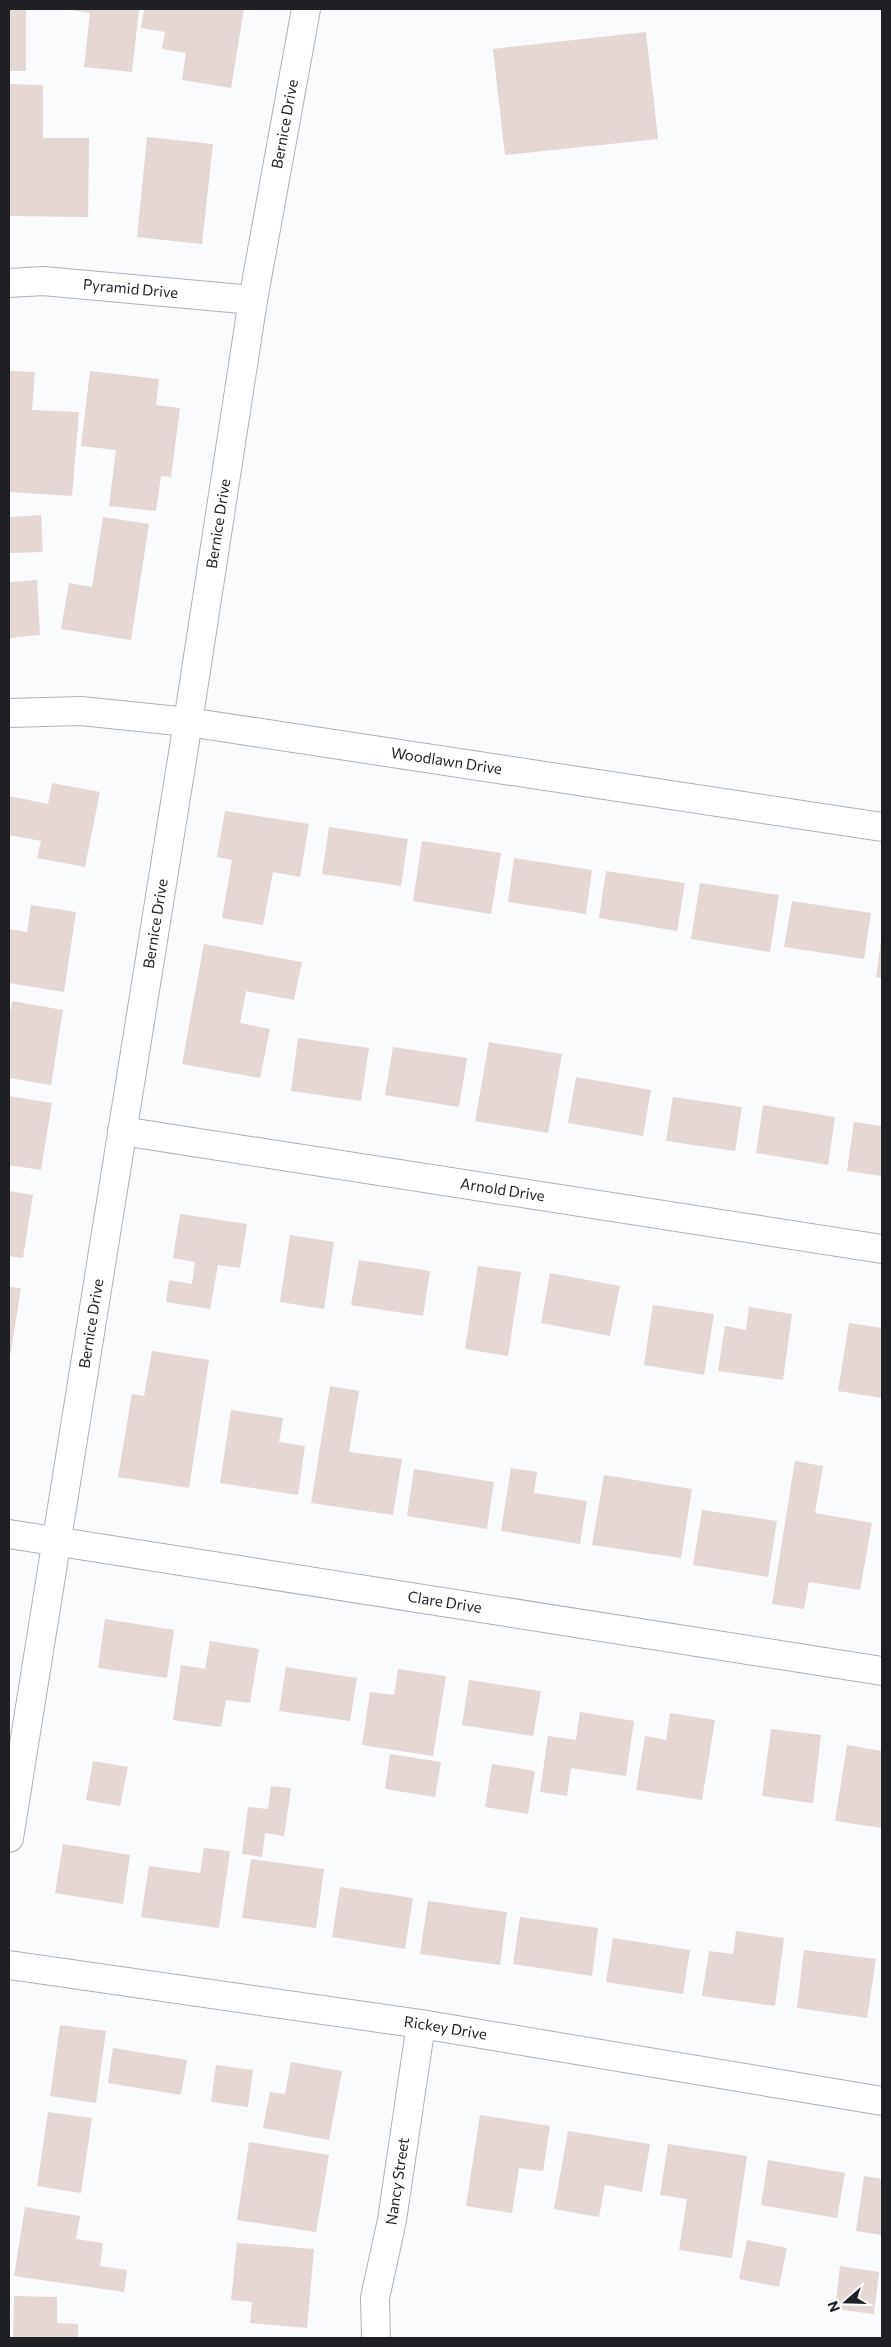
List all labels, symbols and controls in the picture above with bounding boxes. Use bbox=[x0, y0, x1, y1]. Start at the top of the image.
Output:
street label: Bernice Drive bbox=[267, 78, 301, 170]
street label: Pyramid Drive bbox=[82, 275, 179, 301]
street label: Bernice Drive bbox=[202, 477, 233, 570]
street label: Woodlawn Drive bbox=[390, 743, 503, 777]
street label: Bernice Drive bbox=[139, 877, 171, 970]
street label: Arnold Drive bbox=[459, 1174, 546, 1205]
street label: Bernice Drive bbox=[74, 1277, 107, 1370]
street label: Clare Drive bbox=[406, 1587, 483, 1616]
street label: Rickey Drive bbox=[403, 2012, 489, 2043]
street label: Nancy Street bbox=[381, 2136, 412, 2226]
north arrow bbox=[821, 2277, 871, 2327]
text: N bbox=[824, 2299, 843, 2314]

